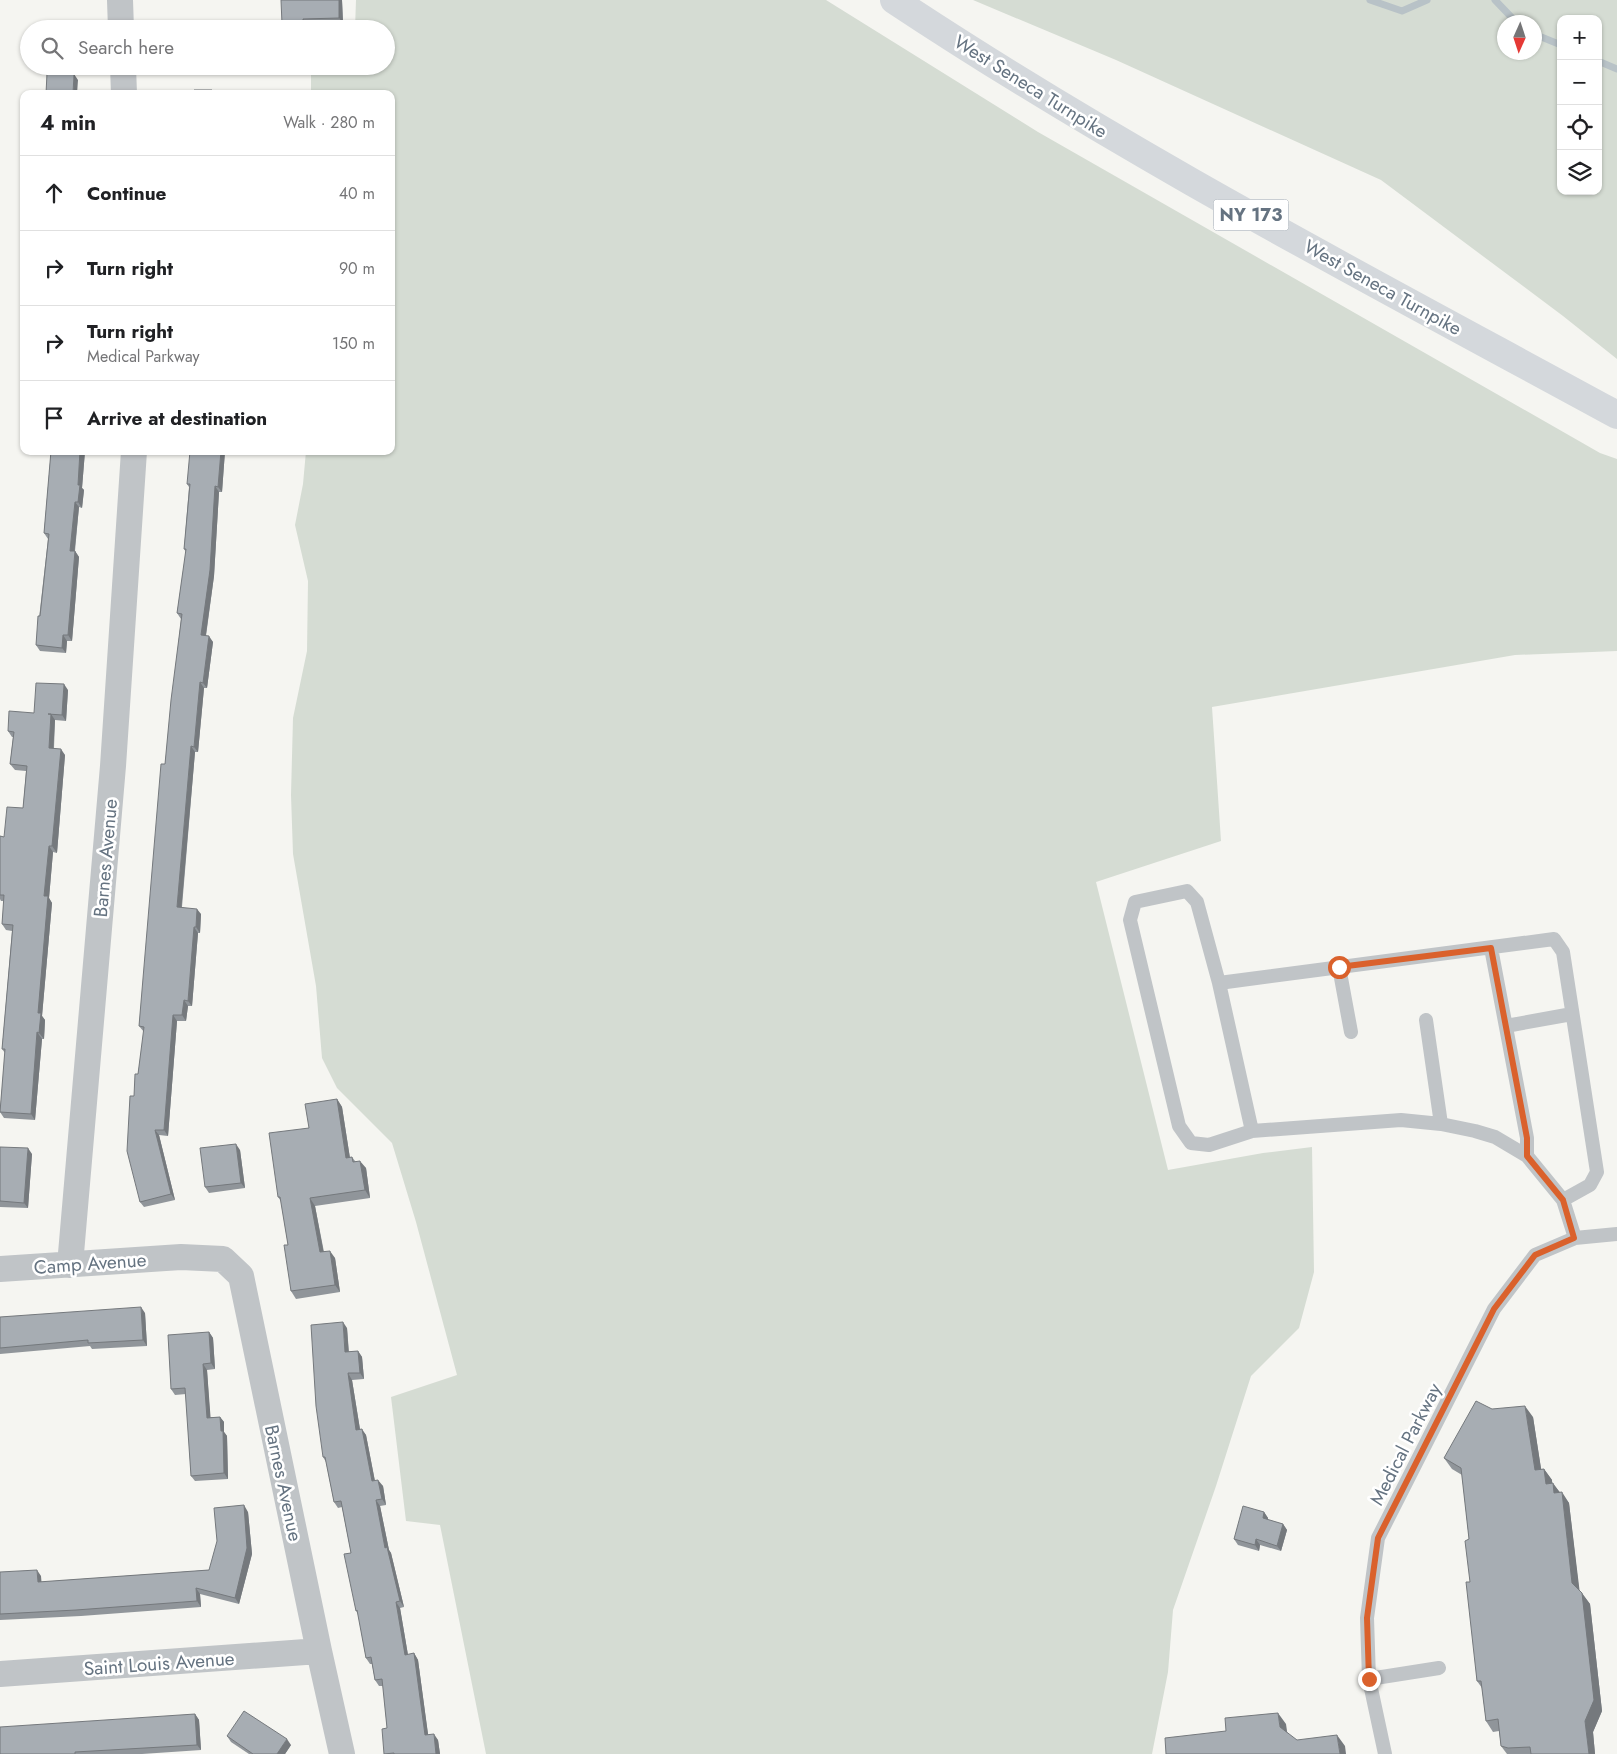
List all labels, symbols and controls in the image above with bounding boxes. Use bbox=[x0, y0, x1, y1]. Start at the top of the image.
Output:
north arrow bbox=[1497, 15, 1542, 60]
map controls bbox=[1557, 15, 1602, 195]
button: + bbox=[1557, 15, 1602, 60]
search box bbox=[20, 20, 395, 75]
street label: West Seneca Turnpike bbox=[949, 28, 1113, 145]
icon: search bbox=[38, 34, 66, 62]
text: Search here bbox=[78, 34, 174, 61]
button: − bbox=[1557, 60, 1602, 105]
button: locate bbox=[1557, 105, 1602, 150]
text: 4 min bbox=[40, 108, 96, 138]
text: Walk · 280 m bbox=[283, 111, 375, 134]
button: layers bbox=[1557, 150, 1602, 195]
icon: ahead bbox=[40, 179, 68, 207]
text: Continue bbox=[87, 180, 166, 207]
text: 40 m bbox=[339, 182, 375, 205]
road number: NY 173 bbox=[1214, 200, 1288, 230]
street label: West Seneca Turnpike bbox=[1299, 233, 1467, 342]
icon: right bbox=[40, 254, 68, 282]
text: Turn right bbox=[87, 255, 173, 282]
text: 90 m bbox=[339, 257, 375, 280]
text: Turn right bbox=[87, 318, 173, 345]
icon: right bbox=[40, 329, 68, 357]
text: 150 m bbox=[332, 332, 375, 355]
text: Medical Parkway bbox=[87, 345, 200, 368]
icon: arrive bbox=[40, 404, 68, 432]
text: Arrive at destination bbox=[87, 405, 267, 432]
street label: Barnes Avenue bbox=[87, 798, 124, 918]
route start bbox=[1328, 956, 1351, 979]
street label: Camp Avenue bbox=[33, 1246, 147, 1281]
street label: Medical Parkway bbox=[1363, 1378, 1448, 1510]
street label: Barnes Avenue bbox=[258, 1422, 309, 1544]
street label: Saint Louis Avenue bbox=[83, 1645, 236, 1682]
route end bbox=[1358, 1668, 1381, 1691]

